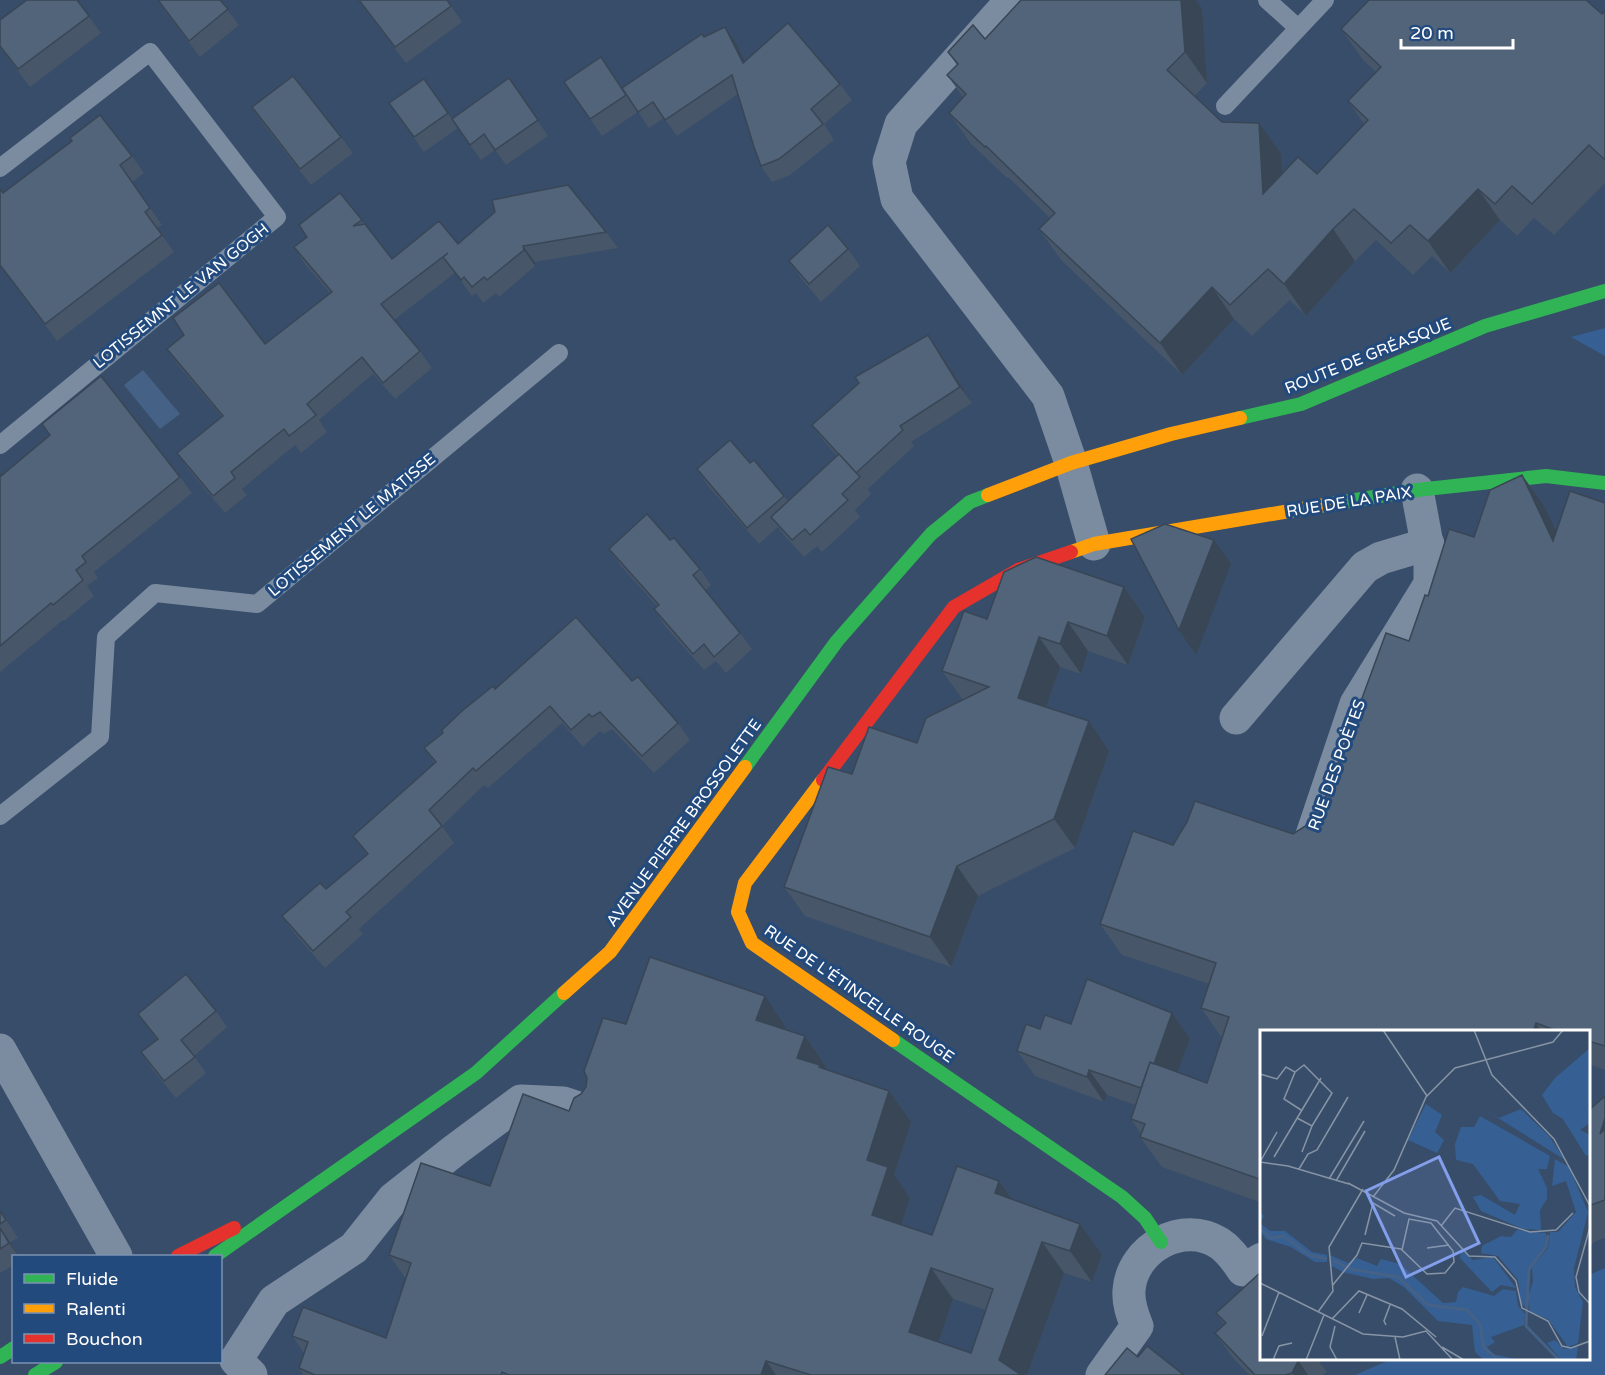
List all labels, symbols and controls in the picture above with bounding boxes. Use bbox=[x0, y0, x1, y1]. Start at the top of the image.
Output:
scale bar bbox=[1401, 12, 1514, 50]
text: 20 m bbox=[1410, 22, 1454, 44]
street label: LOTISSEMNT LE VAN GOGH bbox=[89, 219, 273, 373]
street label: ROUTE DE GRÉASQUE bbox=[1282, 313, 1454, 399]
street label: LOTISSEMENT LE MATISSE bbox=[264, 449, 440, 601]
street label: RUE DE LA PAIX bbox=[1285, 482, 1413, 522]
street label: RUE DES POÈTES bbox=[1304, 697, 1370, 833]
street label: AVENUE PIERRE BROSSOLETTE bbox=[602, 715, 766, 931]
street label: RUE DE L'ÉTINCELLE ROUGE bbox=[760, 921, 958, 1067]
inset map bbox=[1260, 1030, 1590, 1360]
legend bbox=[12, 1255, 222, 1363]
text: Fluide bbox=[66, 1268, 118, 1290]
text: Ralenti bbox=[66, 1298, 126, 1320]
text: Bouchon bbox=[66, 1328, 143, 1350]

